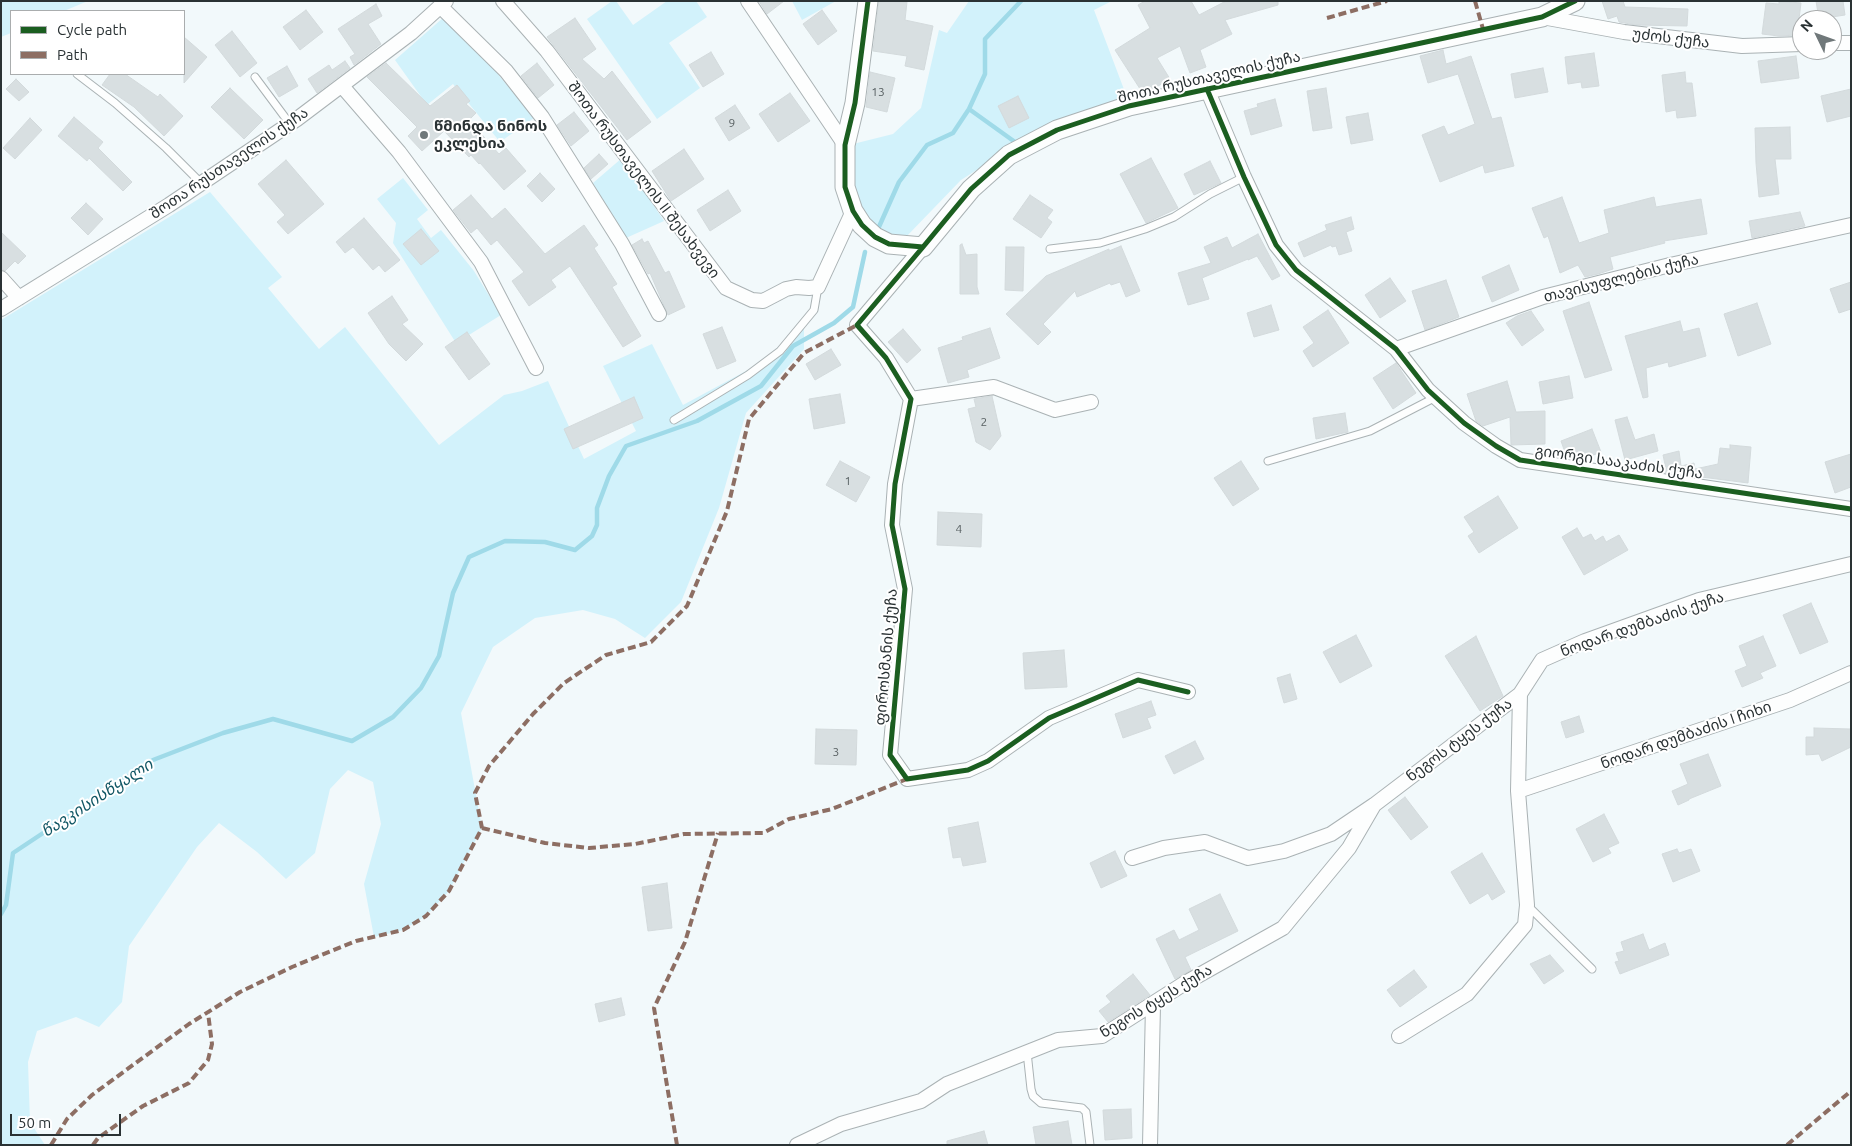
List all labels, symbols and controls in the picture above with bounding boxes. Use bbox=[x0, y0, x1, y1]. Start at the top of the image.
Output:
legend bbox=[10, 10, 185, 75]
north arrow bbox=[1792, 10, 1842, 60]
text: N bbox=[1797, 16, 1816, 35]
text: Cycle path bbox=[57, 21, 127, 38]
street label: უძოს ქუჩა bbox=[1631, 24, 1711, 52]
text: Path bbox=[57, 46, 88, 63]
street label: შოთა რუსთაველის ქუჩა bbox=[1116, 47, 1302, 107]
street label: შოთა რუსთაველის II შესახვევი bbox=[564, 78, 724, 282]
house number: 13 bbox=[871, 85, 885, 99]
street label: შოთა რუსთაველის ქუჩა bbox=[146, 103, 312, 223]
house number: 9 bbox=[729, 116, 735, 130]
place label: წმინდა ნინოს ეკლესია bbox=[434, 117, 547, 152]
marker: წმინდა ნინოს ეკლესია bbox=[418, 129, 430, 141]
street label: თავისუფლების ქუჩა bbox=[1542, 250, 1700, 306]
house number: 2 bbox=[981, 415, 987, 429]
street label: გიორგი სააკაძის ქუჩა bbox=[1534, 441, 1704, 483]
house number: 1 bbox=[845, 474, 851, 488]
house number: 4 bbox=[956, 522, 962, 536]
street label: ფიროსმანის ქუჩა bbox=[871, 588, 901, 726]
street label: ნოდარ დუმბაძის ქუჩა bbox=[1558, 588, 1726, 660]
street label: ნეგოს ტყეს ქუჩა bbox=[1403, 694, 1515, 786]
street label: ნოდარ დუმბაძის I ჩიხი bbox=[1598, 697, 1774, 773]
house number: 3 bbox=[833, 745, 839, 759]
water label: წავკისისწყალი bbox=[38, 755, 156, 841]
street label: ნეგოს ტყეს ქუჩა bbox=[1097, 960, 1215, 1042]
scale bar bbox=[12, 1104, 124, 1136]
text: 50 m bbox=[18, 1114, 51, 1131]

